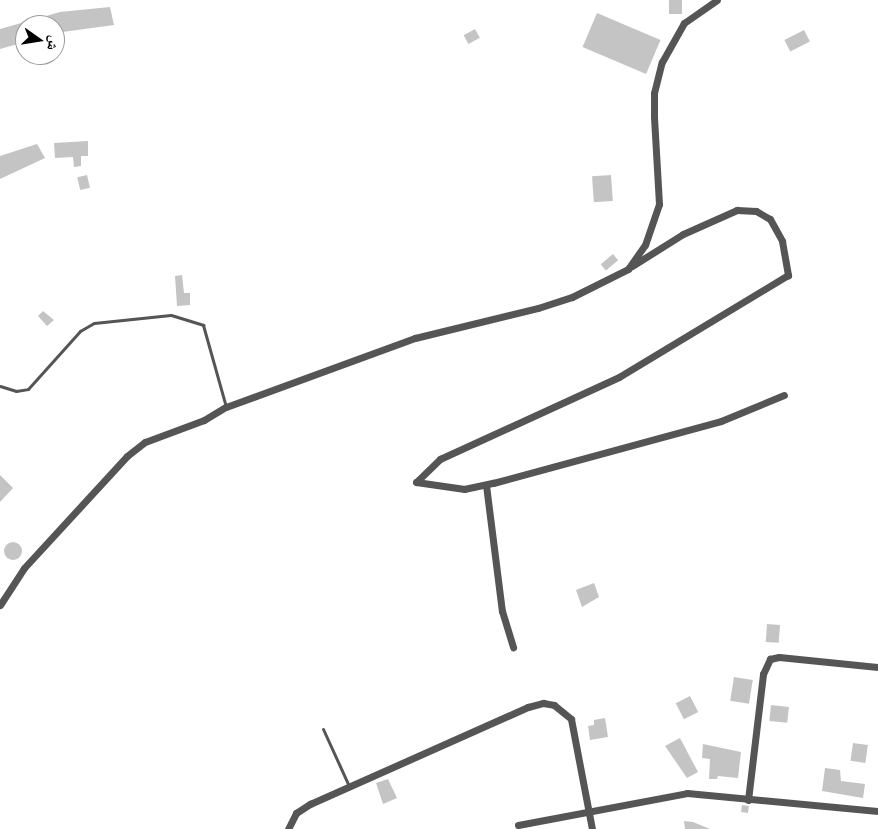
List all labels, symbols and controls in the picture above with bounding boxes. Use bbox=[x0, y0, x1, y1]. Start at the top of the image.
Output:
north arrow bbox=[15, 15, 65, 65]
text: ش bbox=[44, 34, 63, 52]

